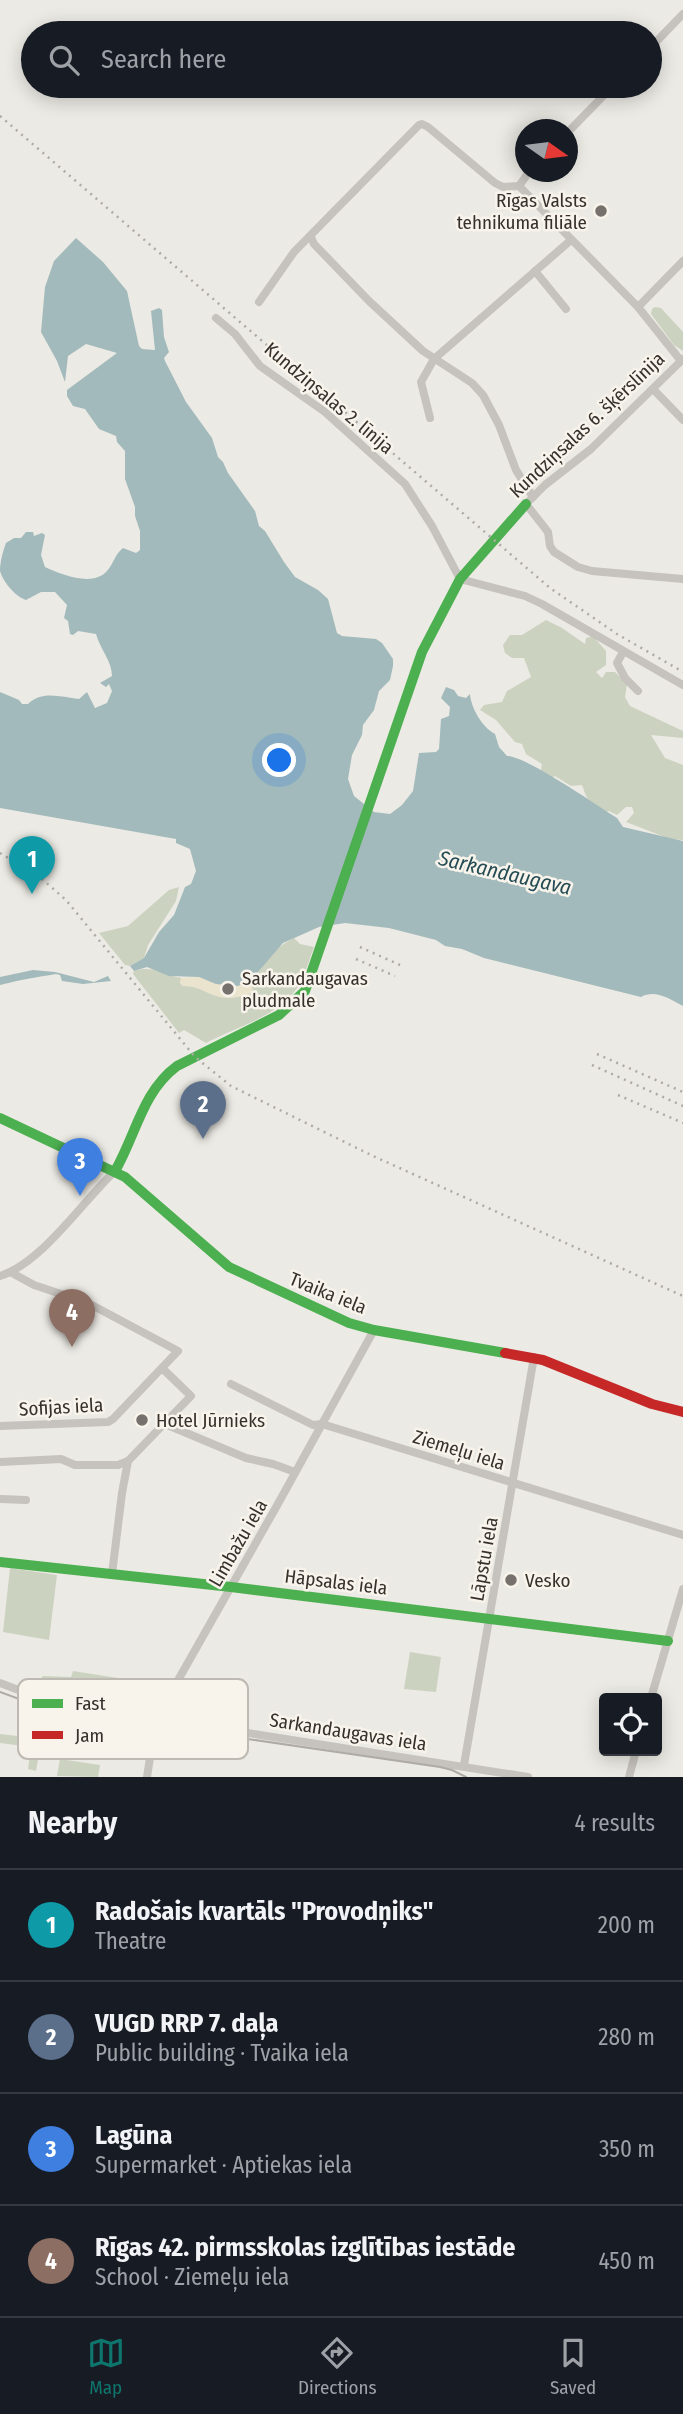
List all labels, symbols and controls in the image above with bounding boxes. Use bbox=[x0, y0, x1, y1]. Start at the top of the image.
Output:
search box bbox=[21, 21, 662, 98]
icon: search bbox=[45, 41, 83, 79]
text: Search here bbox=[101, 44, 226, 75]
north arrow bbox=[515, 119, 578, 182]
place label: Rīgas Valsts tehnikuma filiāle bbox=[457, 189, 587, 234]
marker: Rīgas Valsts tehnikuma filiāle bbox=[593, 203, 609, 219]
street label: Kundziņsalas 2. līnija bbox=[260, 337, 398, 459]
street label: Kundziņsalas 6. šķērslīnija bbox=[505, 347, 669, 503]
your location bbox=[262, 743, 296, 777]
pin: 1 bbox=[9, 836, 55, 894]
water label: Sarkandaugava bbox=[435, 845, 574, 901]
place label: Sarkandaugavas pludmale bbox=[242, 967, 368, 1012]
marker: Sarkandaugavas pludmale bbox=[220, 981, 236, 997]
pin: 2 bbox=[180, 1081, 226, 1139]
pin: 3 bbox=[57, 1138, 103, 1196]
street label: Tvaika iela bbox=[286, 1267, 370, 1319]
pin: 4 bbox=[49, 1289, 95, 1347]
street label: Sofijas iela bbox=[18, 1393, 104, 1421]
place label: Hotel Jūrnieks bbox=[156, 1409, 265, 1432]
marker: Hotel Jūrnieks bbox=[134, 1412, 150, 1428]
street label: Ziemeļu iela bbox=[410, 1425, 508, 1475]
street label: Limbažu iela bbox=[204, 1495, 272, 1591]
street label: Lāpstu iela bbox=[465, 1515, 503, 1603]
street label: Hāpsalas iela bbox=[283, 1564, 389, 1600]
place label: Vesko bbox=[525, 1569, 570, 1592]
marker: Vesko bbox=[503, 1572, 519, 1588]
legend bbox=[18, 1679, 248, 1759]
text: Fast bbox=[75, 1692, 106, 1715]
map controls bbox=[599, 1693, 662, 1756]
button: locate bbox=[599, 1693, 662, 1756]
street label: Sarkandaugavas iela bbox=[268, 1708, 428, 1756]
text: Jam bbox=[75, 1724, 104, 1747]
text: Nearby bbox=[28, 1805, 117, 1841]
text: 4 results bbox=[574, 1809, 655, 1837]
text: Radošais kvartāls "Provodņiks" bbox=[95, 1896, 434, 1927]
text: 1 bbox=[46, 1911, 56, 1939]
text: 200 m bbox=[598, 1911, 655, 1939]
text: Theatre bbox=[95, 1927, 166, 1955]
text: VUGD RRP 7. daļa bbox=[95, 2008, 278, 2039]
text: 2 bbox=[46, 2023, 56, 2051]
text: 280 m bbox=[598, 2023, 655, 2051]
text: Public building · Tvaika iela bbox=[95, 2039, 349, 2067]
text: Lagūna bbox=[95, 2120, 172, 2151]
text: 3 bbox=[46, 2135, 56, 2163]
text: 350 m bbox=[599, 2135, 655, 2163]
text: Supermarket · Aptiekas iela bbox=[95, 2151, 352, 2179]
text: Rīgas 42. pirmsskolas izglītības iestāde bbox=[95, 2232, 516, 2263]
text: 4 bbox=[45, 2247, 57, 2275]
text: 450 m bbox=[598, 2247, 655, 2275]
text: School · Ziemeļu iela bbox=[95, 2263, 289, 2291]
tab: Map bbox=[87, 2334, 125, 2399]
tab: Directions bbox=[298, 2334, 377, 2399]
tab: Saved bbox=[550, 2334, 596, 2399]

